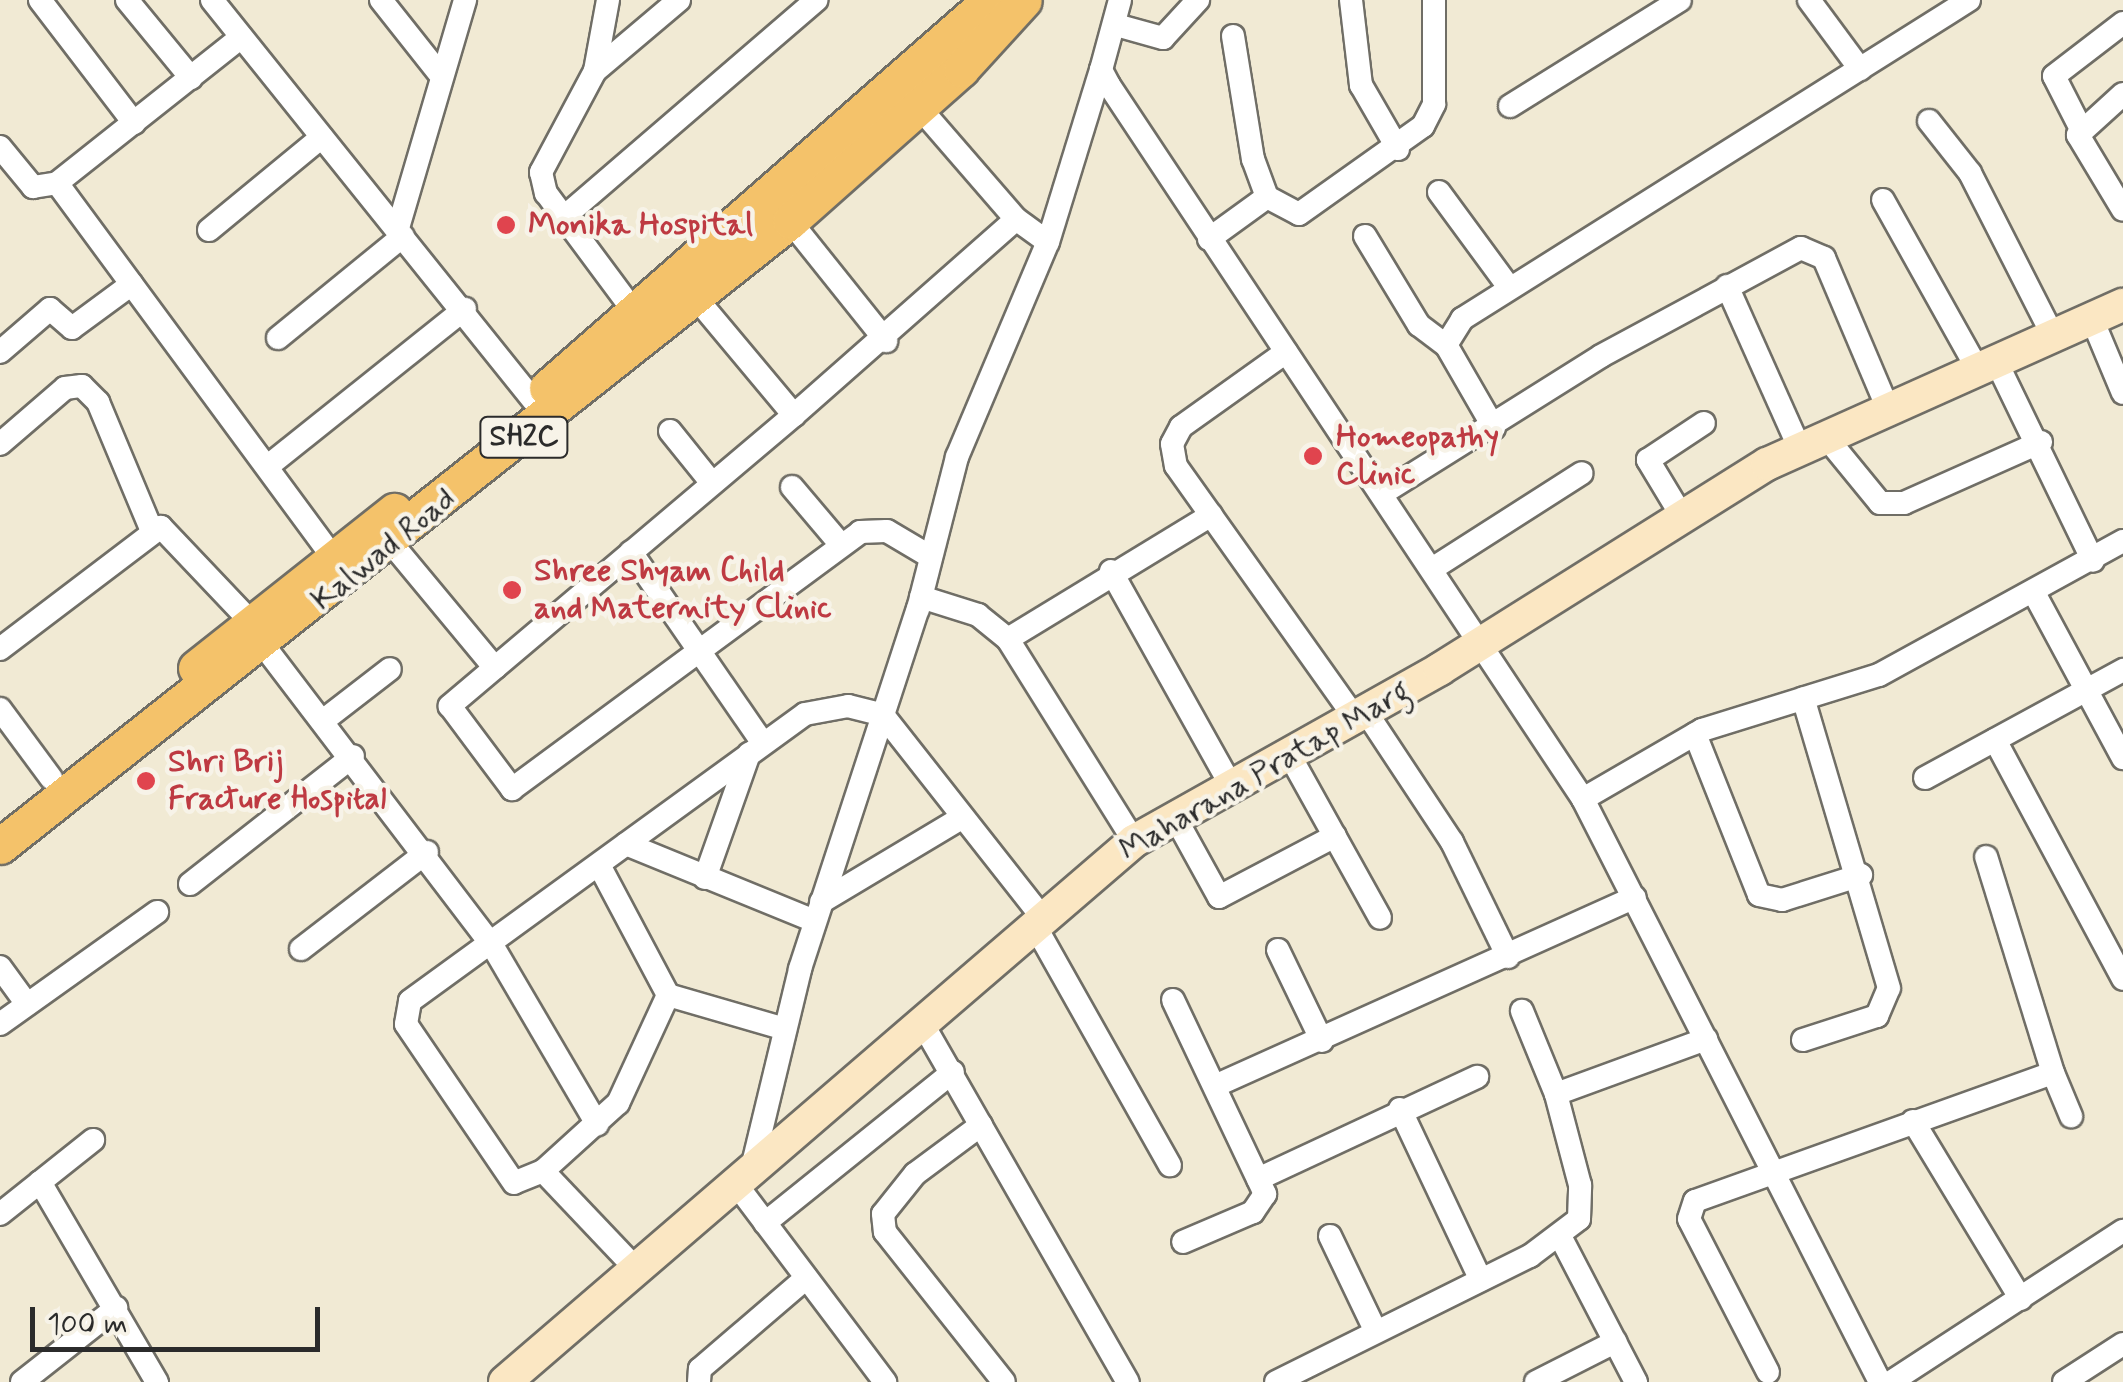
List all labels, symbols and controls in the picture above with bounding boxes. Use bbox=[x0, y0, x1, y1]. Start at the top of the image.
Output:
place label: Monika Hospital bbox=[528, 206, 753, 244]
marker: Monika Hospital bbox=[493, 212, 519, 238]
road number: SH2C bbox=[479, 412, 569, 462]
place label: Homeopathy Clinic bbox=[1336, 419, 1499, 494]
marker: Homeopathy Clinic bbox=[1300, 443, 1326, 469]
street label: Kalwad Road bbox=[304, 480, 464, 620]
place label: Shree Shyam Child and Maternity Clinic bbox=[534, 553, 813, 628]
marker: Shree Shyam Child and Maternity Clinic bbox=[499, 577, 525, 603]
street label: Maharana Pratap Marg bbox=[1115, 673, 1415, 869]
place label: Shri Brij Fracture Hospital bbox=[168, 744, 404, 819]
marker: Shri Brij Fracture Hospital bbox=[133, 768, 159, 794]
scale bar bbox=[35, 1287, 325, 1349]
text: 100 m bbox=[47, 1305, 128, 1344]

